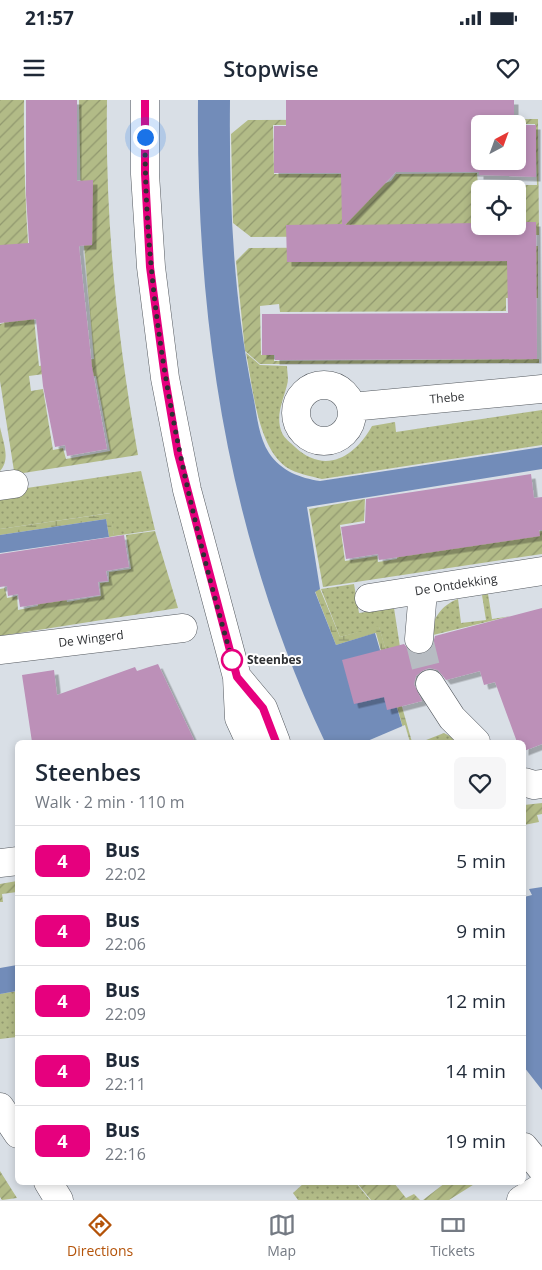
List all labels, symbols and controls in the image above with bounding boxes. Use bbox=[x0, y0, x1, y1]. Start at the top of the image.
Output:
text: 21:57 bbox=[25, 5, 74, 31]
text: Stopwise bbox=[223, 53, 319, 83]
icon: menu bbox=[20, 54, 48, 82]
icon: heart bbox=[494, 54, 522, 82]
north arrow bbox=[471, 115, 526, 170]
map controls bbox=[471, 115, 526, 235]
your location bbox=[133, 125, 158, 150]
button: locate bbox=[471, 180, 526, 235]
street label: Thebe bbox=[429, 387, 465, 407]
street label: De Ontdekking bbox=[414, 570, 499, 599]
street label: De Wingerd bbox=[57, 626, 124, 651]
marker: Steenbes bbox=[221, 649, 243, 671]
place label: Steenbes bbox=[247, 651, 302, 668]
text: Steenbes bbox=[35, 755, 141, 788]
button: heart bbox=[454, 757, 506, 809]
text: Walk · 2 min · 110 m bbox=[35, 791, 185, 813]
text: Bus bbox=[105, 837, 140, 863]
text: 5 min bbox=[456, 848, 506, 874]
text: 4 bbox=[57, 849, 68, 873]
text: 22:02 bbox=[105, 863, 146, 885]
text: Bus bbox=[105, 907, 140, 933]
text: 9 min bbox=[456, 918, 506, 944]
text: 4 bbox=[57, 919, 68, 943]
text: 22:06 bbox=[105, 933, 146, 955]
text: Bus bbox=[105, 977, 140, 1003]
text: 12 min bbox=[445, 988, 506, 1014]
text: 4 bbox=[57, 989, 68, 1013]
text: 22:09 bbox=[105, 1003, 146, 1025]
text: Bus bbox=[105, 1047, 140, 1073]
text: 14 min bbox=[445, 1058, 506, 1084]
text: 4 bbox=[57, 1059, 68, 1083]
text: 22:11 bbox=[105, 1073, 146, 1095]
text: Bus bbox=[105, 1117, 140, 1143]
text: 19 min bbox=[445, 1128, 506, 1154]
text: 4 bbox=[57, 1129, 68, 1153]
text: 22:16 bbox=[105, 1143, 146, 1165]
tab: Directions bbox=[67, 1211, 133, 1260]
tab: Map bbox=[267, 1211, 296, 1260]
tab: Tickets bbox=[430, 1211, 475, 1260]

